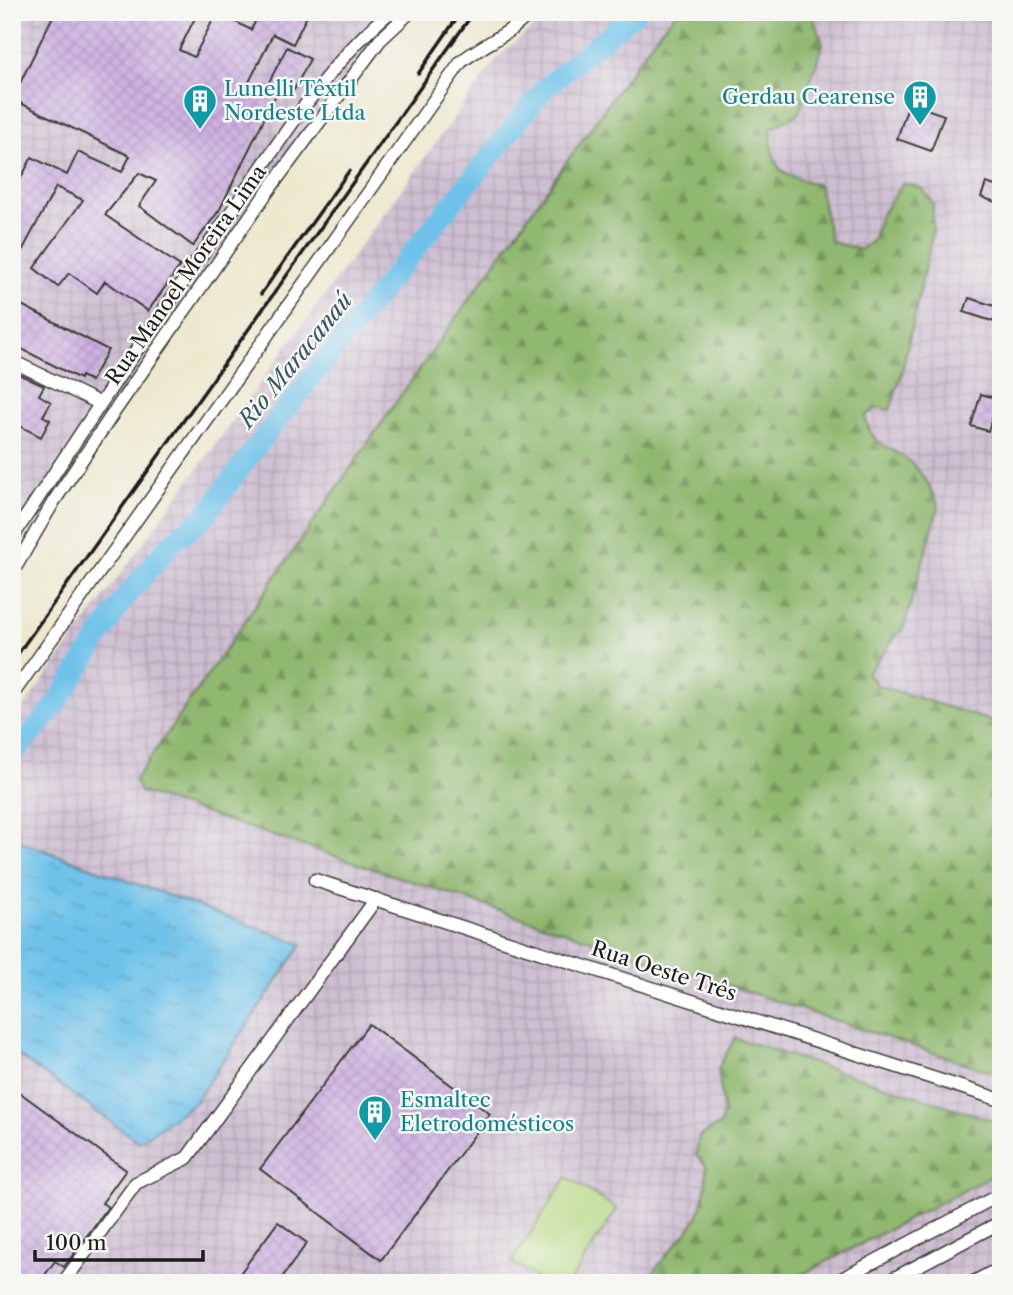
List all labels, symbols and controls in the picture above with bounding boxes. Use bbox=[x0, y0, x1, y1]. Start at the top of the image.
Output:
place label: Lunelli Têxtil Nordeste Ltda bbox=[224, 76, 367, 125]
building icon: Gerdau Cearense bbox=[901, 78, 939, 127]
building icon: Lunelli Têxtil Nordeste Ltda bbox=[181, 82, 219, 131]
place label: Gerdau Cearense bbox=[722, 84, 895, 109]
street label: Rua Manoel Moreira Lima bbox=[100, 159, 272, 389]
water label: Rio Maracanaú bbox=[231, 287, 358, 435]
street label: Rua Oeste Três bbox=[588, 935, 740, 1006]
place label: Esmaltec Eletrodomésticos bbox=[400, 1087, 574, 1136]
building icon: Esmaltec Eletrodomésticos bbox=[356, 1093, 394, 1142]
scale bar bbox=[35, 1218, 203, 1262]
text: 100 m bbox=[46, 1230, 107, 1255]

